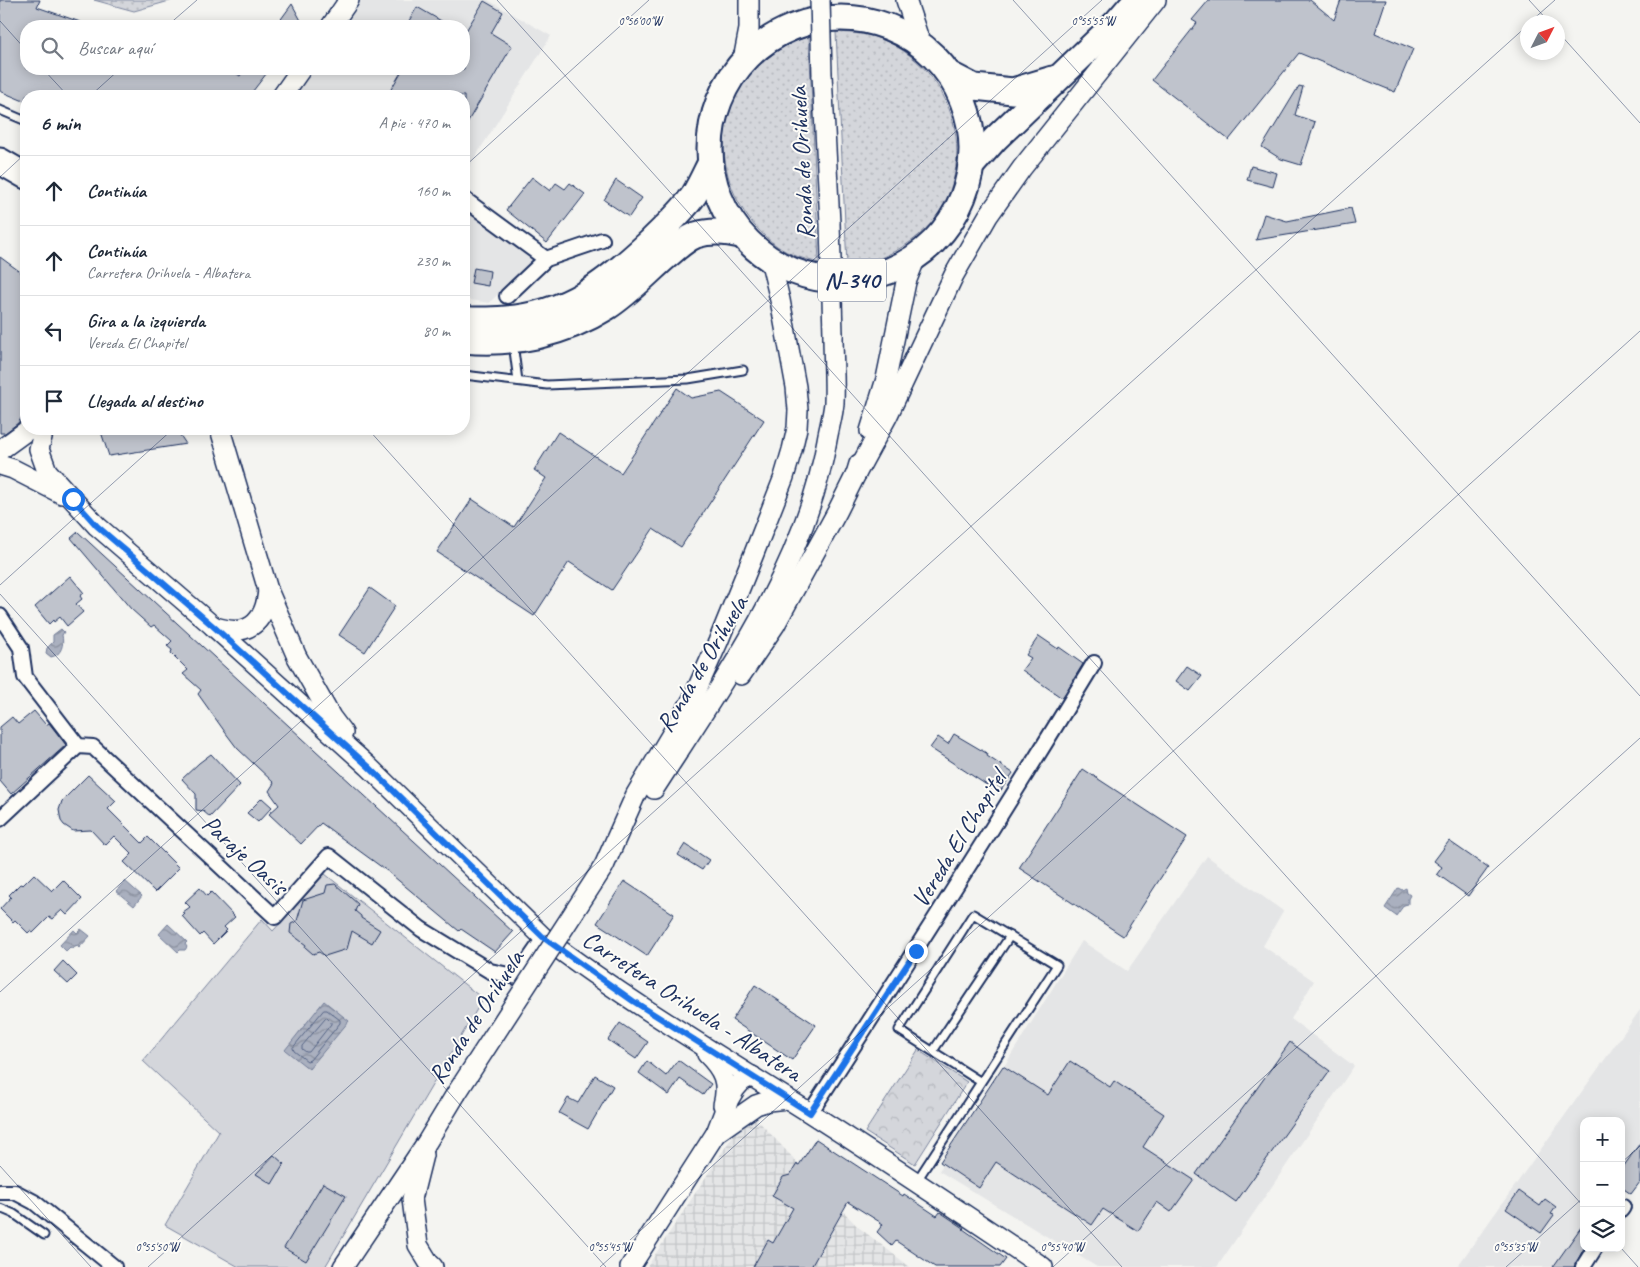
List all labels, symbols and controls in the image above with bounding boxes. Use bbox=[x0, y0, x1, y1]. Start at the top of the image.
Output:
text: 0°56'00"W bbox=[618, 13, 664, 29]
text: 0°55'55"W bbox=[1071, 13, 1117, 29]
north arrow bbox=[1520, 15, 1565, 60]
search box bbox=[20, 20, 470, 75]
icon: search bbox=[38, 34, 66, 62]
text: Buscar aquí bbox=[78, 36, 152, 60]
street label: Ronda de Orihuela bbox=[782, 84, 822, 240]
text: 6 min bbox=[40, 110, 81, 136]
text: A pie · 470 m bbox=[379, 113, 450, 133]
icon: ahead bbox=[40, 177, 68, 205]
text: Continúa bbox=[87, 179, 146, 203]
text: 160 m bbox=[416, 181, 450, 201]
text: Continúa bbox=[87, 239, 146, 263]
icon: ahead bbox=[40, 247, 68, 275]
text: 230 m bbox=[416, 251, 450, 271]
road number: N-340 bbox=[818, 258, 886, 302]
text: Carretera Orihuela - Albatera bbox=[87, 263, 250, 283]
text: Gira a la izquierda bbox=[87, 309, 205, 333]
icon: left bbox=[40, 317, 68, 345]
text: 80 m bbox=[423, 321, 450, 341]
text: Vereda El Chapitel bbox=[87, 333, 187, 353]
icon: arrive bbox=[40, 387, 68, 415]
text: Llegada al destino bbox=[87, 389, 203, 413]
route start bbox=[62, 488, 85, 511]
street label: Ronda de Orihuela bbox=[649, 588, 756, 738]
street label: Vereda El Chapitel bbox=[904, 761, 1016, 913]
street label: Paraje Oasis bbox=[195, 808, 297, 904]
street label: Carretera Orihuela - Albatera bbox=[576, 923, 810, 1090]
route end bbox=[905, 940, 928, 963]
street label: Ronda de Orihuela bbox=[421, 942, 532, 1090]
map controls bbox=[1580, 1117, 1625, 1252]
button: + bbox=[1580, 1117, 1625, 1162]
button: − bbox=[1580, 1162, 1625, 1207]
button: layers bbox=[1580, 1207, 1625, 1252]
text: 0°55'50"W bbox=[135, 1239, 181, 1255]
text: 0°55'45"W bbox=[588, 1239, 634, 1255]
text: 0°55'40"W bbox=[1040, 1239, 1086, 1255]
text: 0°55'35"W bbox=[1493, 1239, 1539, 1255]

